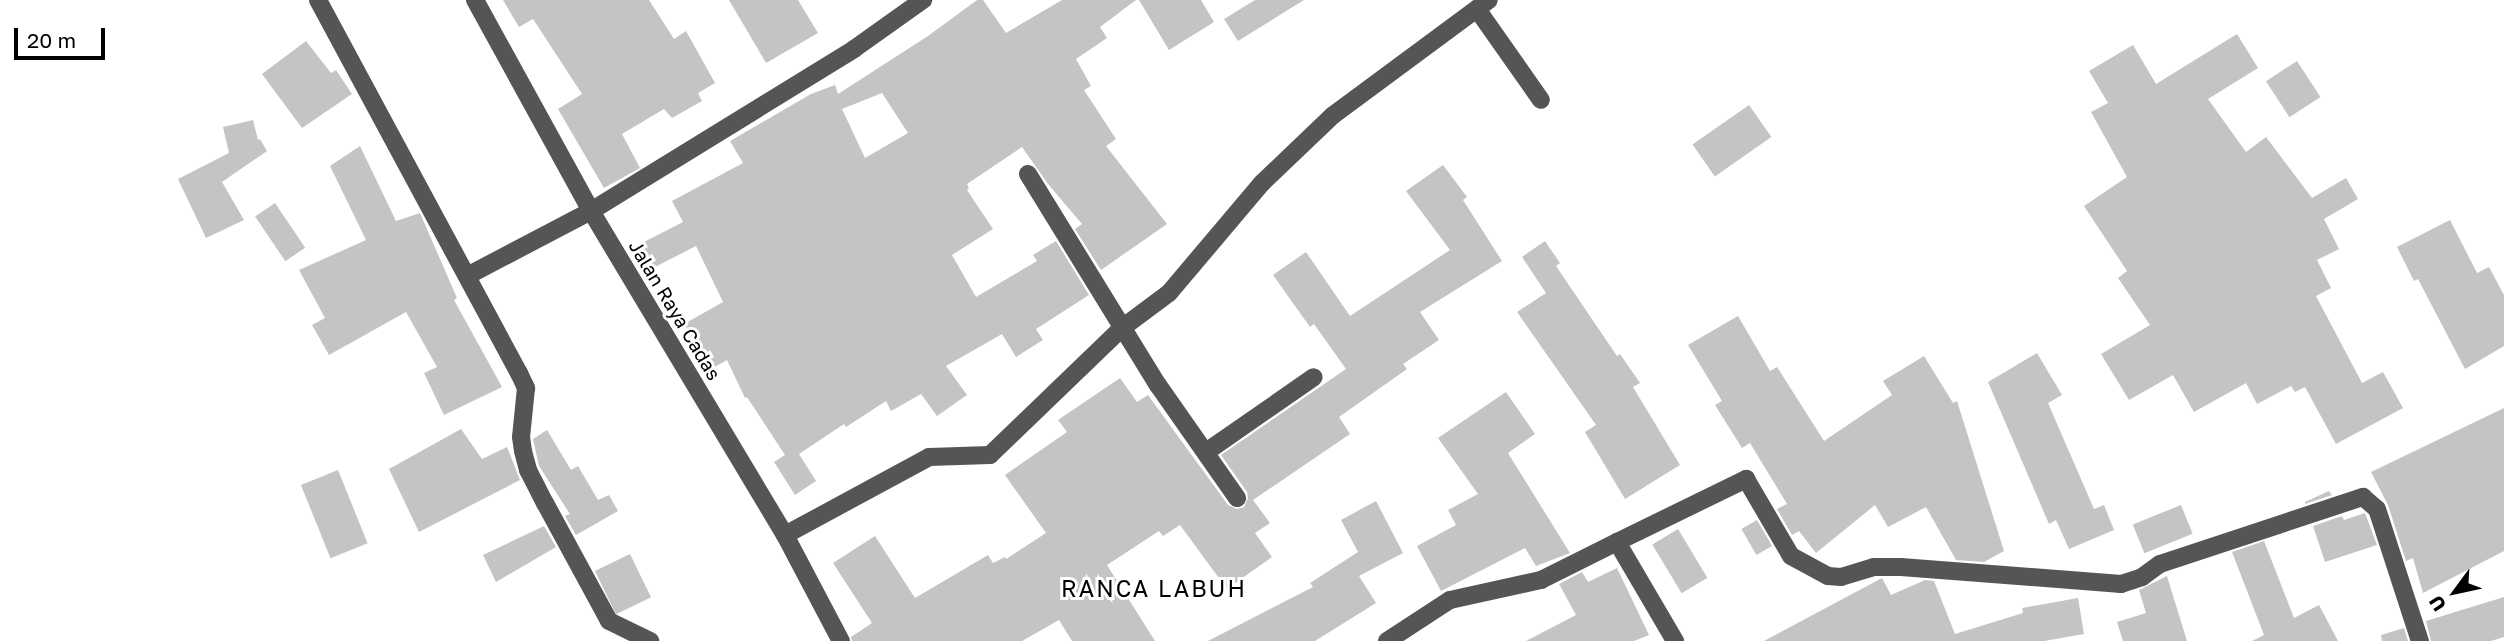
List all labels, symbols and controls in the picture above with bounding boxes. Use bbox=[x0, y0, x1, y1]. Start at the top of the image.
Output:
scale bar bbox=[18, 14, 108, 58]
text: 20 m bbox=[27, 27, 76, 53]
street label: Jalan Raya Cadas bbox=[624, 236, 726, 384]
north arrow bbox=[2420, 557, 2490, 627]
district label: RANCA LABUH bbox=[1062, 574, 1246, 602]
text: U bbox=[2424, 592, 2450, 616]

